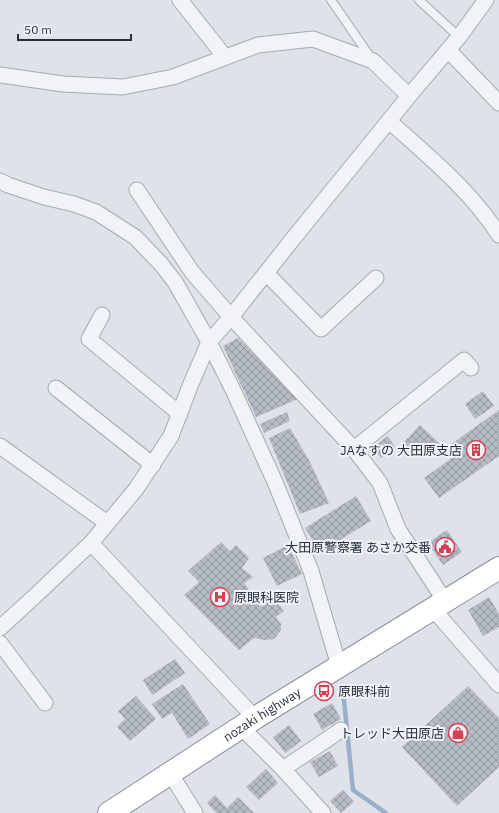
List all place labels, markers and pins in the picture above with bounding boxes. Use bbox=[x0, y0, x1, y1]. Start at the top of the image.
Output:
building icon: JAなすの 大田原支店 bbox=[465, 439, 487, 461]
place label: JAなすの 大田原支店 bbox=[340, 442, 462, 459]
public building icon: 大田原警察署 あさか交番 bbox=[434, 536, 456, 558]
place label: 大田原警察署 あさか交番 bbox=[285, 539, 431, 556]
hospital icon: 原眼科医院 bbox=[209, 586, 231, 608]
place label: 原眼科医院 bbox=[234, 589, 299, 606]
bus stop icon: 原眼科前 bbox=[313, 680, 335, 702]
place label: 原眼科前 bbox=[338, 683, 390, 700]
shop icon: トレッド大田原店 bbox=[447, 722, 469, 744]
place label: トレッド大田原店 bbox=[340, 725, 444, 742]

